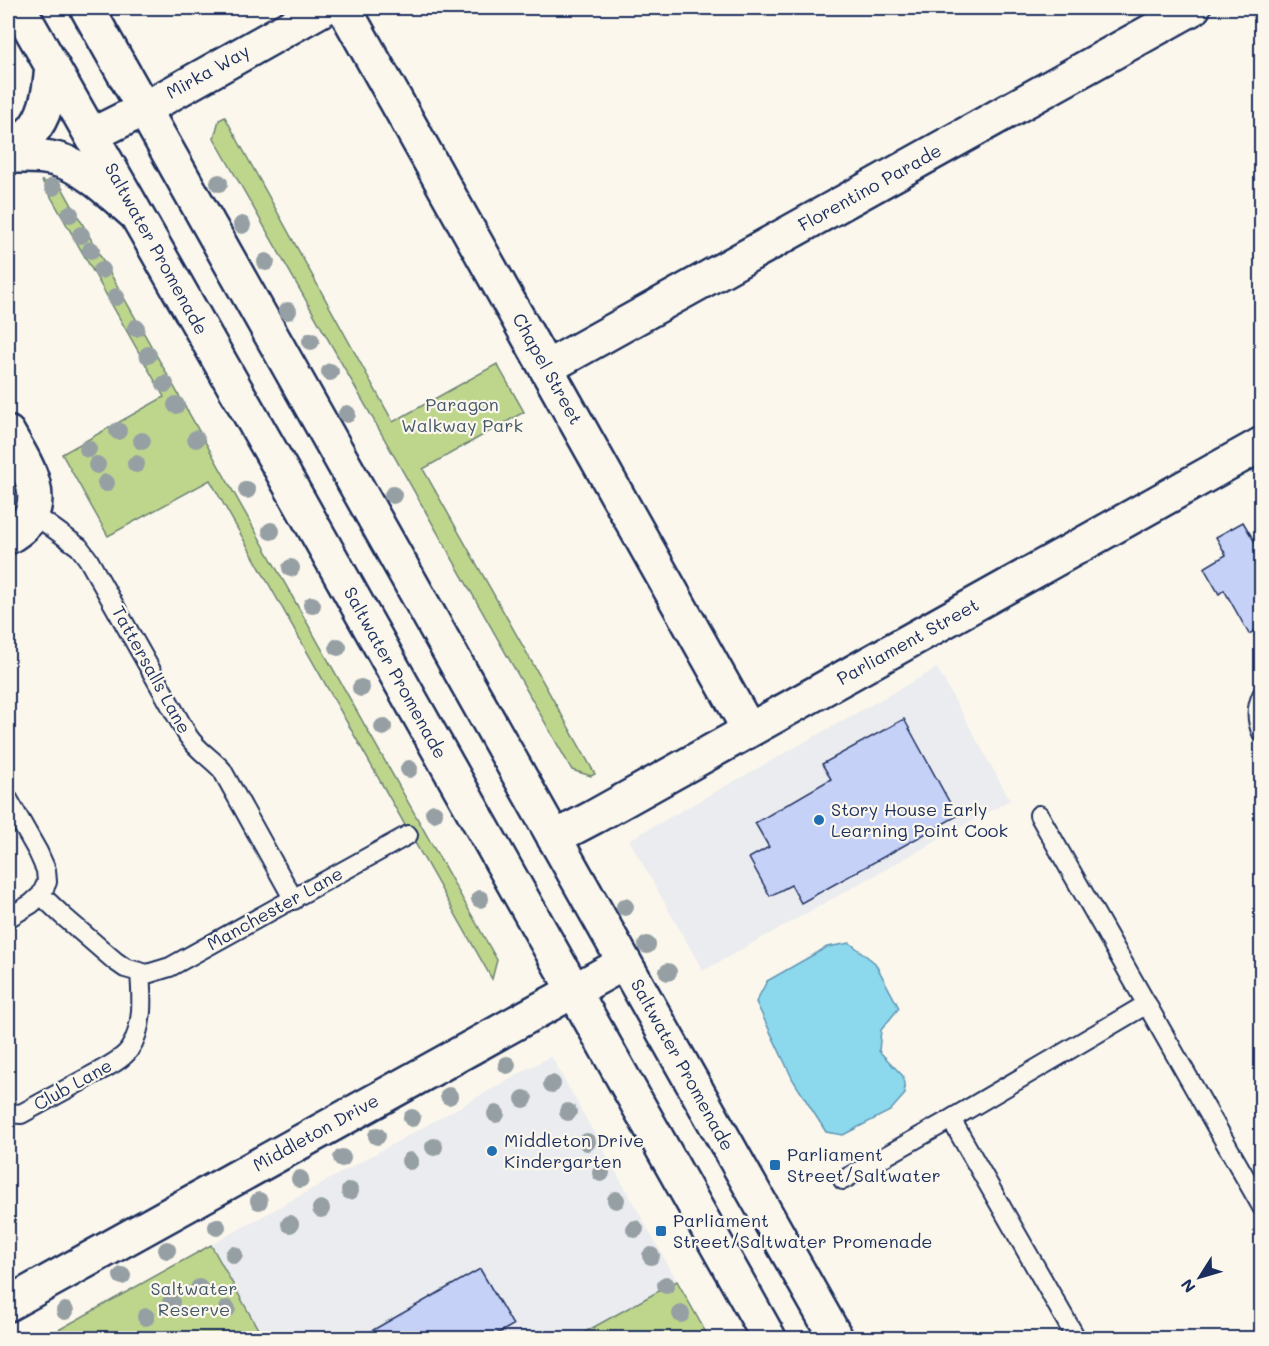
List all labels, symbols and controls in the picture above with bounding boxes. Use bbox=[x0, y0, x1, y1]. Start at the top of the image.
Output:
street label: Mirka Way bbox=[162, 38, 253, 104]
street label: Florentino Parade bbox=[794, 138, 945, 236]
street label: Saltwater Promenade bbox=[100, 158, 214, 339]
street label: Chapel Street bbox=[507, 308, 588, 429]
park label: Paragon Walkway Park bbox=[401, 392, 523, 437]
street label: Saltwater Promenade bbox=[339, 582, 453, 763]
street label: Parliament Street bbox=[832, 592, 983, 690]
street label: Tattersalls Lane bbox=[107, 601, 197, 738]
place label: Story House Early Learning Point Cook bbox=[831, 797, 1008, 842]
marker: Story House Early Learning Point Cook bbox=[812, 813, 826, 827]
street label: Manchester Lane bbox=[202, 861, 347, 955]
street label: Saltwater Promenade bbox=[626, 974, 740, 1155]
street label: Club Lane bbox=[29, 1053, 116, 1116]
street label: Middleton Drive bbox=[248, 1088, 383, 1177]
place label: Middleton Drive Kindergarten bbox=[504, 1128, 644, 1173]
place label: Parliament Street/Saltwater bbox=[787, 1142, 941, 1187]
marker: Middleton Drive Kindergarten bbox=[485, 1144, 499, 1158]
marker: Parliament Street/Saltwater bbox=[768, 1158, 782, 1172]
place label: Parliament Street/Saltwater Promenade bbox=[673, 1208, 933, 1253]
marker: Parliament Street/Saltwater Promenade bbox=[654, 1224, 668, 1238]
north arrow bbox=[1170, 1247, 1230, 1307]
text: N bbox=[1176, 1275, 1200, 1298]
park label: Saltwater Reserve bbox=[150, 1276, 238, 1321]

